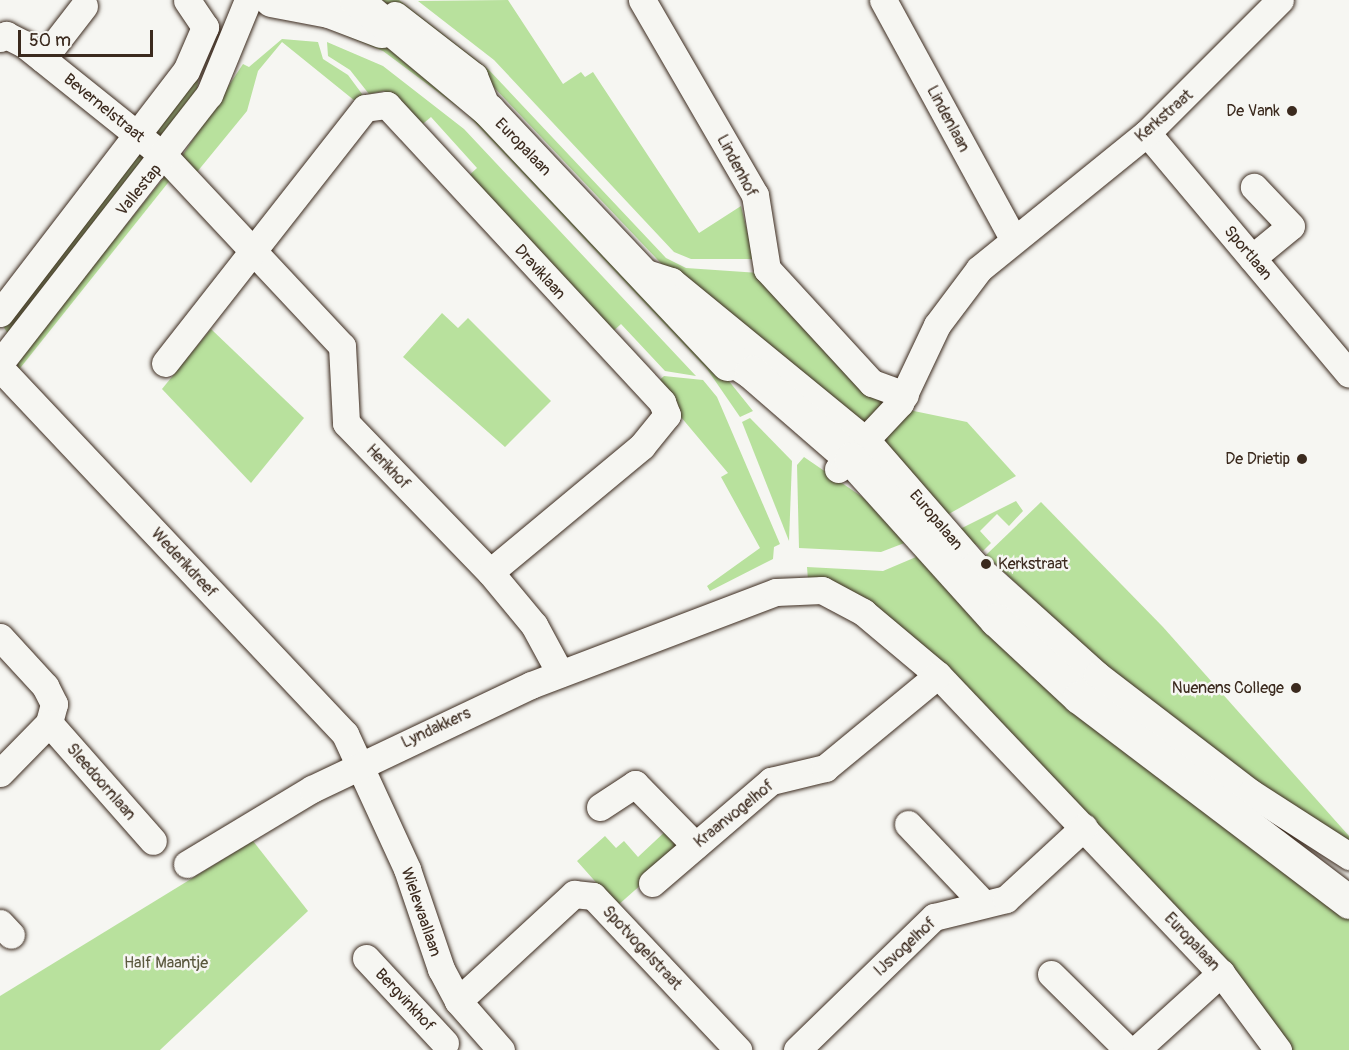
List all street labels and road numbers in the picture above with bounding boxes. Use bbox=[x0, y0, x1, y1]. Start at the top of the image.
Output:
street label: Bevernelstraat bbox=[60, 69, 148, 147]
street label: Lindenlaan bbox=[922, 82, 974, 156]
street label: Kerkstraat bbox=[1131, 86, 1197, 146]
street label: Europalaan bbox=[491, 114, 555, 180]
street label: Lindenhof bbox=[713, 131, 761, 201]
street label: Vallestap bbox=[112, 160, 166, 220]
street label: Sportlaan bbox=[1220, 222, 1276, 284]
street label: Draviklaan bbox=[510, 241, 570, 303]
street label: Herikhof bbox=[362, 440, 414, 494]
street label: Europalaan bbox=[905, 486, 967, 554]
street label: Wederikdreef bbox=[147, 524, 221, 602]
street label: Lyndakkers bbox=[398, 704, 474, 752]
street label: Sleedoornlaan bbox=[62, 740, 140, 824]
street label: Kraanvogelhof bbox=[690, 776, 778, 852]
street label: Wielewaallaan bbox=[397, 865, 445, 959]
street label: Spotvogelstraat bbox=[598, 902, 686, 994]
street label: Europalaan bbox=[1160, 909, 1224, 975]
street label: IJsvogelhof bbox=[870, 914, 940, 980]
street label: Bergvinkhof bbox=[371, 965, 439, 1035]

